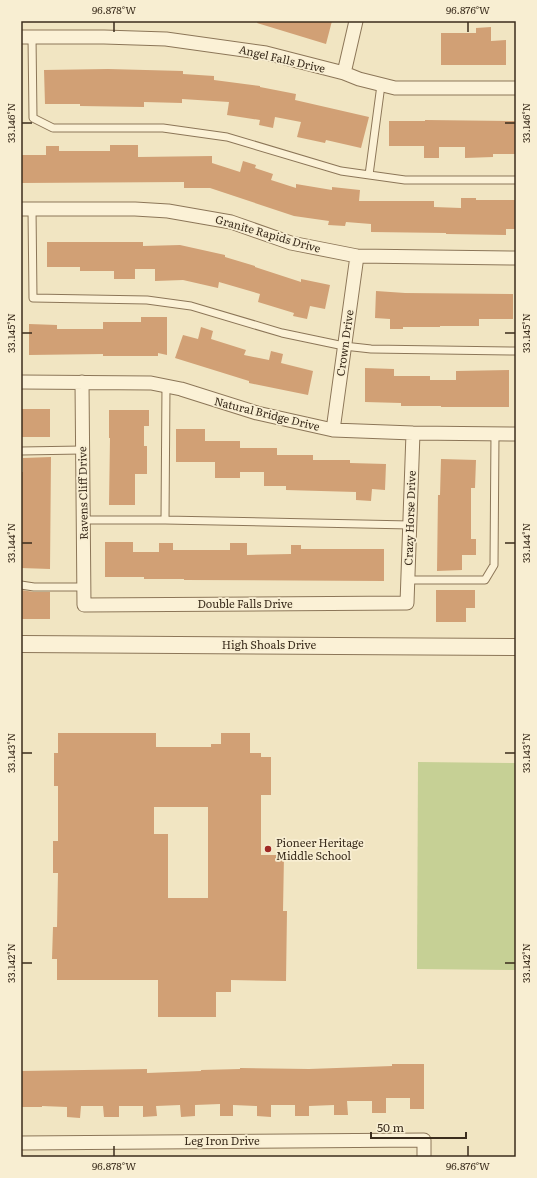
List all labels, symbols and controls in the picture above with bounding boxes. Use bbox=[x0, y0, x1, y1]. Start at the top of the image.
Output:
text: 96.878°W bbox=[92, 2, 136, 17]
text: 96.876°W bbox=[446, 2, 490, 17]
street label: Angel Falls Drive bbox=[237, 40, 327, 76]
text: 33.146°N bbox=[3, 103, 18, 143]
text: 33.146°N bbox=[518, 103, 533, 143]
street label: Granite Rapids Drive bbox=[214, 210, 323, 256]
street label: Crown Drive bbox=[331, 308, 357, 377]
text: 33.145°N bbox=[3, 313, 18, 353]
text: 33.145°N bbox=[518, 313, 533, 353]
street label: Natural Bridge Drive bbox=[213, 392, 322, 434]
street label: Ravens Cliff Drive bbox=[73, 446, 91, 540]
street label: Crazy Horse Drive bbox=[399, 470, 419, 566]
text: 33.144°N bbox=[3, 523, 18, 563]
text: 33.144°N bbox=[518, 523, 533, 563]
street label: Double Falls Drive bbox=[197, 595, 293, 611]
street label: High Shoals Drive bbox=[222, 636, 316, 652]
text: 33.143°N bbox=[3, 733, 18, 773]
text: 33.143°N bbox=[518, 733, 533, 773]
place label: Pioneer Heritage Middle School bbox=[276, 834, 364, 863]
marker: Pioneer Heritage Middle School bbox=[263, 844, 273, 854]
text: 33.142°N bbox=[3, 943, 18, 983]
text: 33.142°N bbox=[518, 943, 533, 983]
scale bar bbox=[371, 1114, 466, 1140]
text: 50 m bbox=[377, 1118, 404, 1136]
street label: Leg Iron Drive bbox=[184, 1132, 260, 1148]
text: 96.878°W bbox=[92, 1158, 136, 1173]
text: 96.876°W bbox=[446, 1158, 490, 1173]

